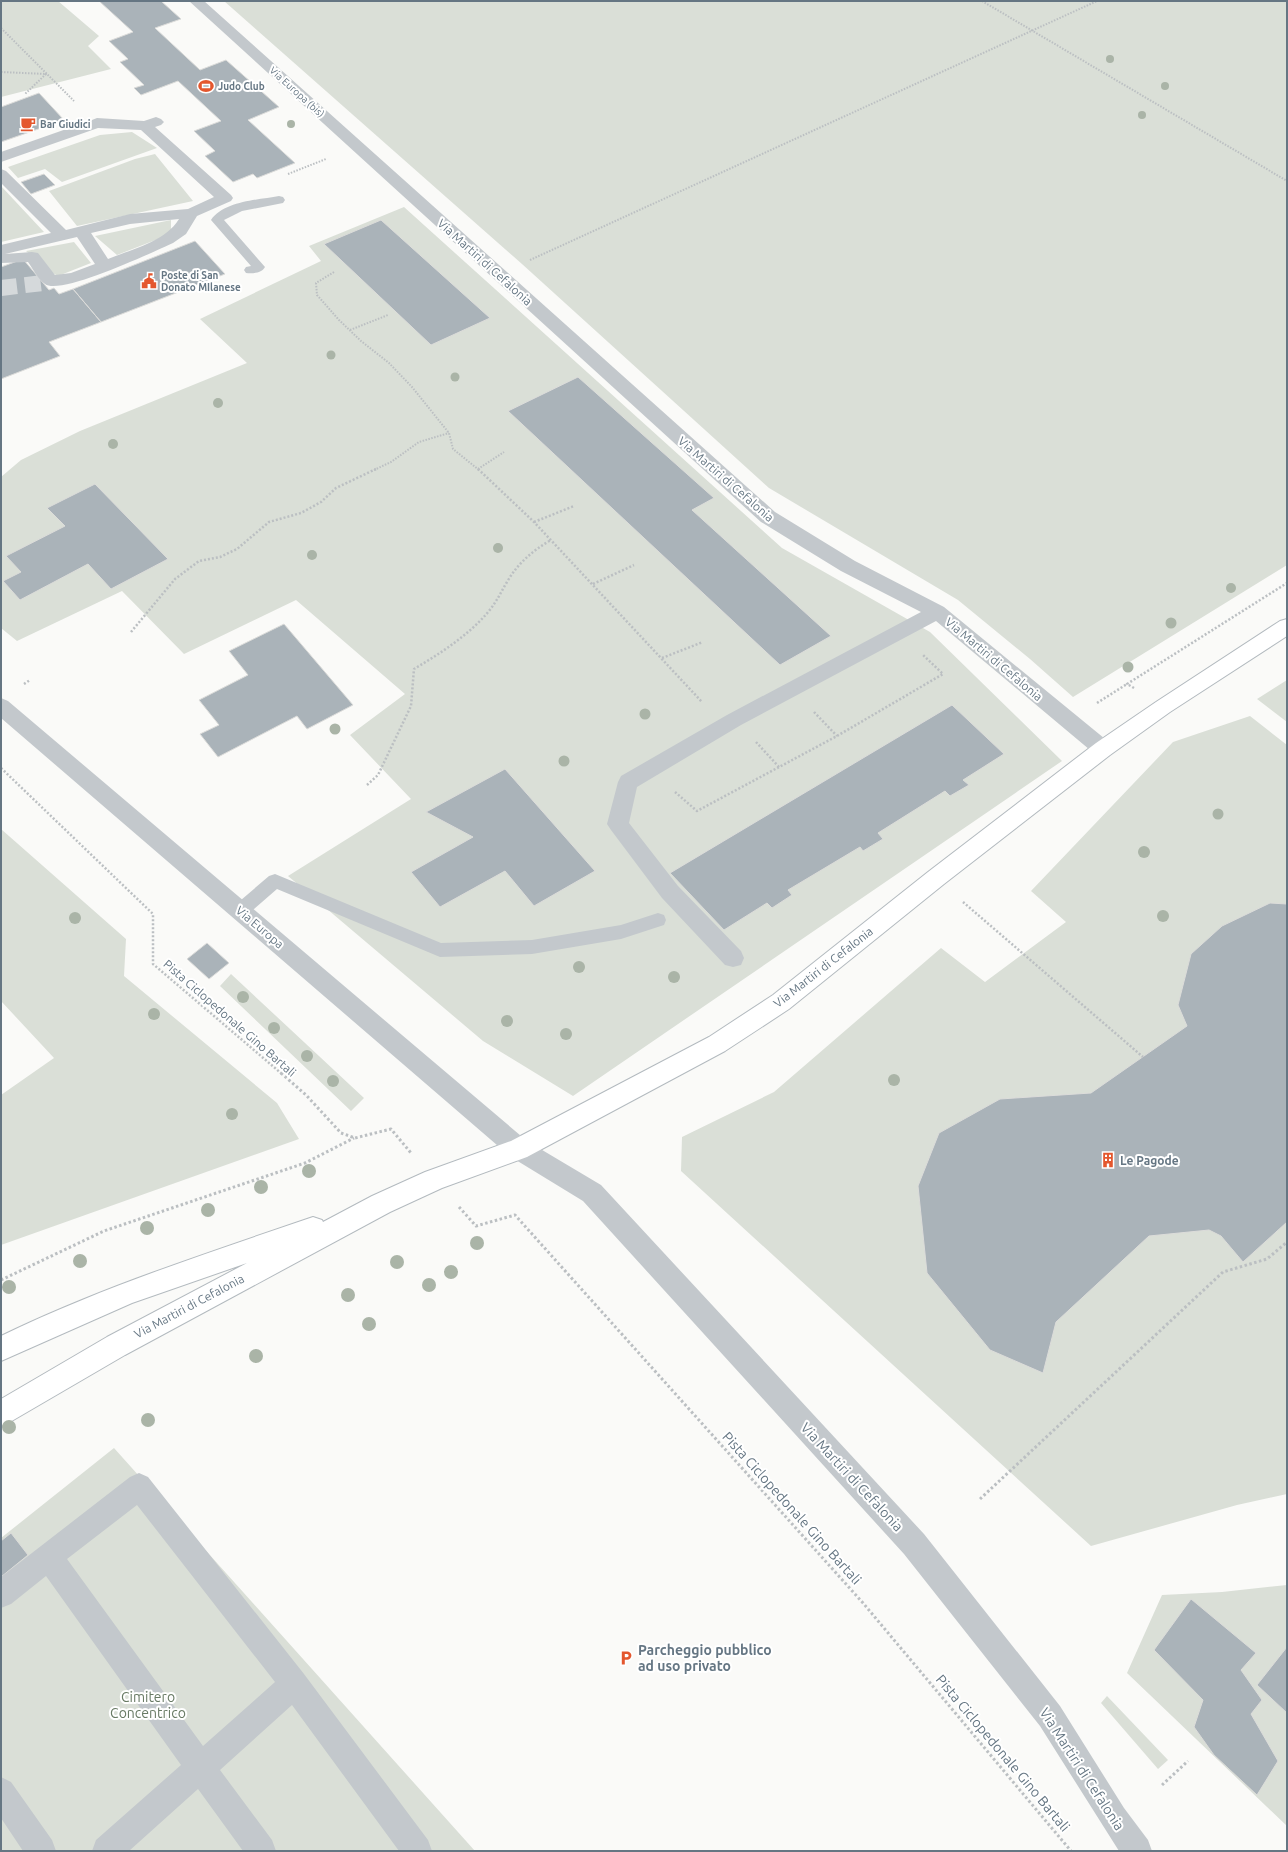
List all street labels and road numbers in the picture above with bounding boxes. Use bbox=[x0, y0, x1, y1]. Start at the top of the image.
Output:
street label: Via Europa (bis) bbox=[268, 65, 326, 119]
street label: Via Martiri di Cefalonia bbox=[435, 216, 535, 308]
street label: Via Martiri di Cefalonia bbox=[676, 434, 776, 524]
street label: Via Martiri di Cefalonia bbox=[943, 615, 1045, 703]
street label: Via Europa bbox=[234, 903, 286, 951]
street label: Via Martiri di Cefalonia bbox=[771, 924, 875, 1010]
street label: Pista Ciclopedonale Gino Bartali bbox=[161, 957, 299, 1079]
street label: Via Martiri di Cefalonia bbox=[132, 1272, 246, 1340]
street label: Via Martiri di Cefalonia bbox=[797, 1419, 907, 1535]
street label: Pista Ciclopedonale Gino Bartali bbox=[719, 1429, 865, 1587]
street label: Pista Ciclopedonale Gino Bartali bbox=[933, 1671, 1073, 1835]
street label: Via Martiri di Cefalonia bbox=[1036, 1705, 1128, 1833]

